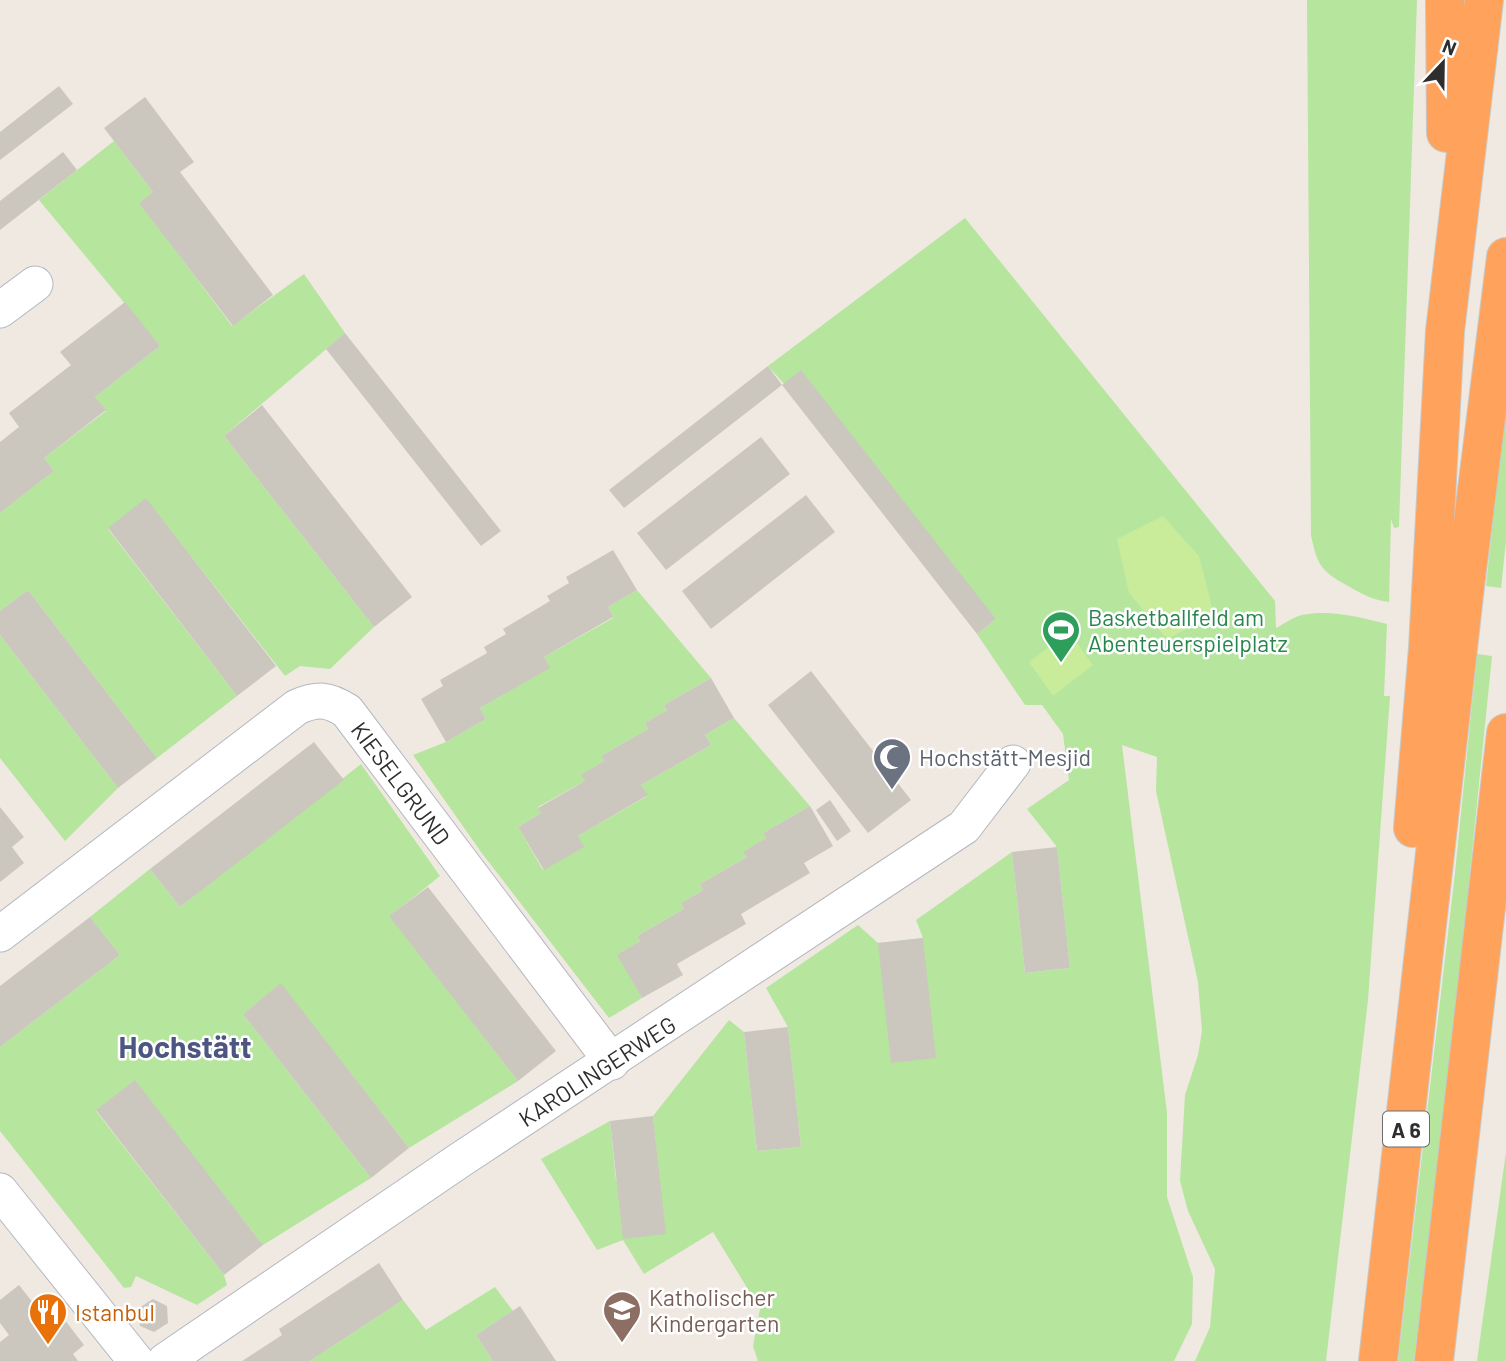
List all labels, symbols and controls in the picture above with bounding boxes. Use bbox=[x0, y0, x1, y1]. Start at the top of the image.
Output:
north arrow bbox=[1408, 28, 1478, 98]
text: N bbox=[1439, 34, 1460, 60]
place label: Basketballfeld am Abenteuerspielplatz bbox=[1088, 603, 1288, 657]
sports icon: Basketballfeld am Abenteuerspielplatz bbox=[1040, 609, 1082, 664]
street label: KIESELGRUND bbox=[346, 716, 456, 850]
mosque icon: Hochstätt-Mesjid bbox=[871, 736, 913, 791]
place label: Hochstätt-Mesjid bbox=[919, 743, 1091, 771]
street label: KAROLINGERWEG bbox=[513, 1010, 681, 1132]
district label: Hochstätt bbox=[118, 1028, 252, 1064]
road number: A 6 bbox=[1383, 1112, 1429, 1146]
place label: Katholischer Kindergarten bbox=[649, 1283, 780, 1337]
school or university icon: Katholischer Kindergarten bbox=[601, 1289, 643, 1344]
restaurant icon: Istanbul bbox=[27, 1291, 69, 1346]
place label: Istanbul bbox=[75, 1298, 155, 1326]

